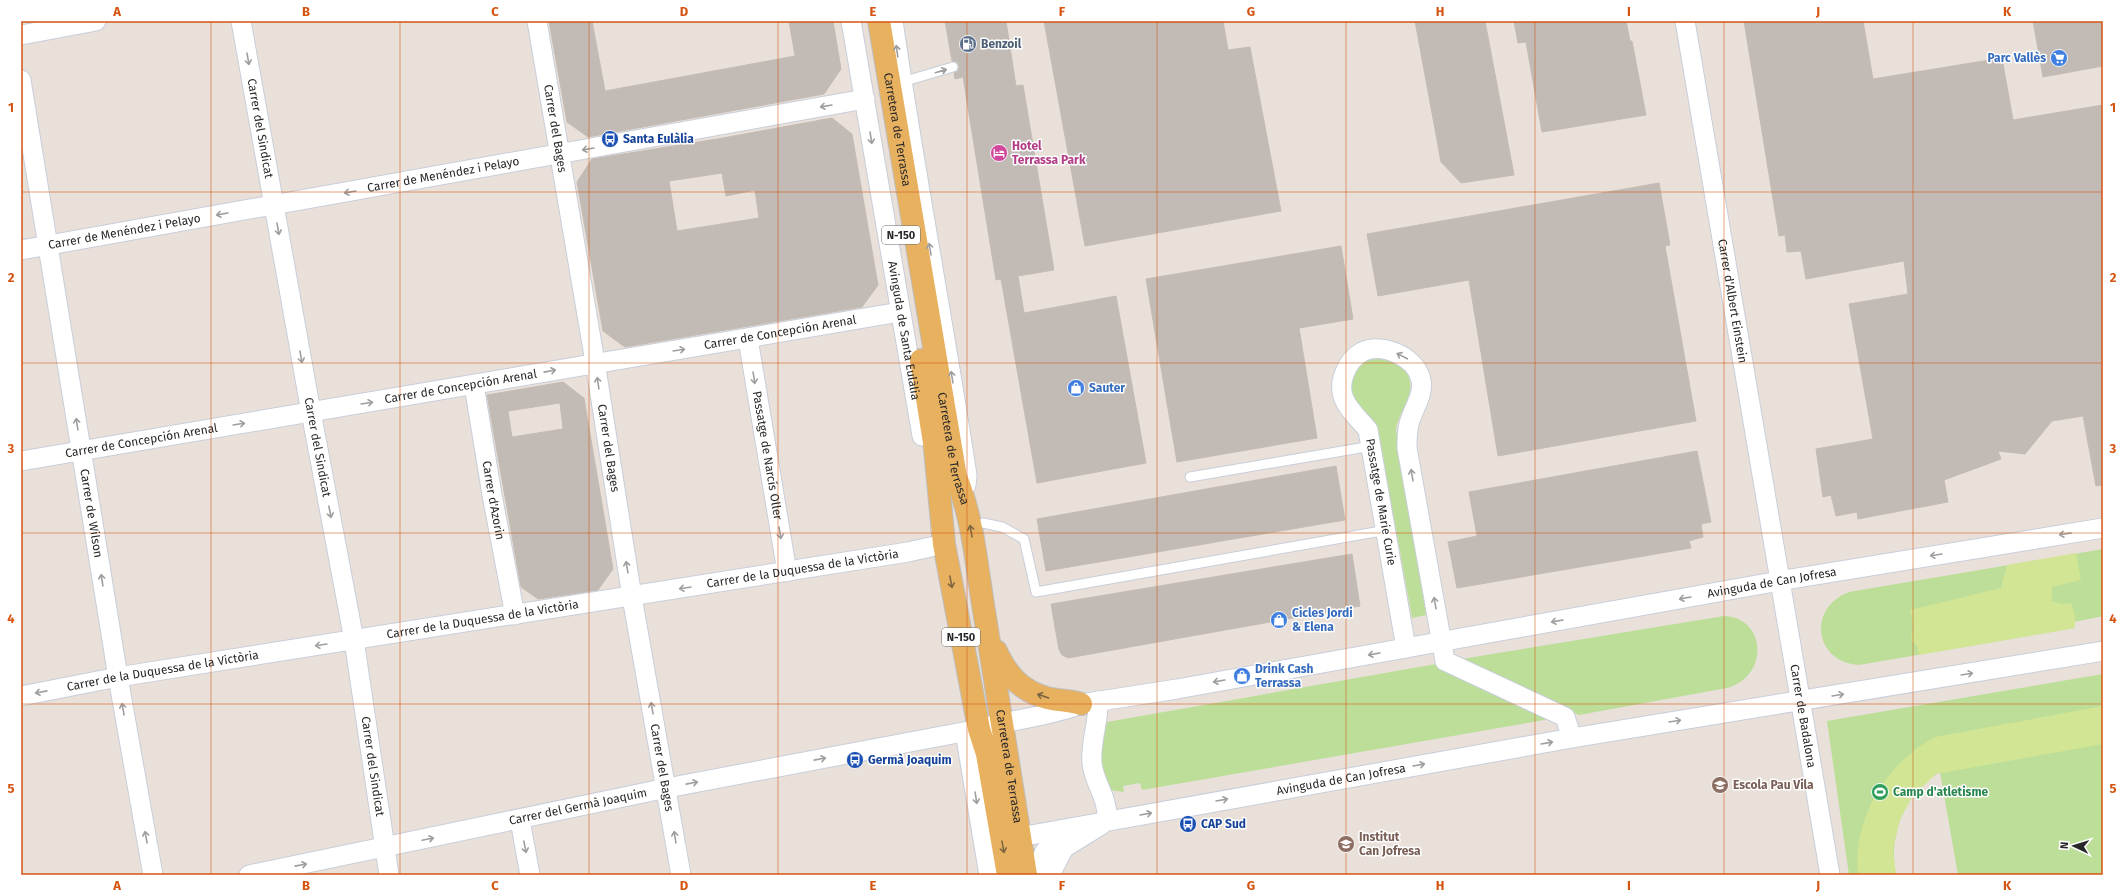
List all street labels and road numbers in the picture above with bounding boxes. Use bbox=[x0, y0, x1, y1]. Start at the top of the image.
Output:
street label: Carretera de Terrassa bbox=[881, 72, 914, 187]
street label: Carrer del Sindicat bbox=[244, 77, 276, 180]
street label: Carrer del Bages bbox=[541, 83, 570, 174]
street label: Carrer de Menéndez i Pelayo bbox=[366, 154, 521, 195]
street label: Carrer de Menéndez i Pelayo bbox=[47, 211, 202, 252]
road number: N-150 bbox=[882, 226, 920, 244]
street label: Carrer d'Albert Einstein bbox=[1715, 238, 1750, 364]
street label: Avinguda de Santa Eulàlia bbox=[885, 260, 923, 401]
street label: Carrer de Concepción Arenal bbox=[703, 312, 858, 352]
street label: Carrer de Concepción Arenal bbox=[384, 367, 538, 406]
street label: Passatge de Narcís Oller bbox=[750, 390, 785, 521]
street label: Carretera de Terrassa bbox=[935, 391, 972, 506]
street label: Carrer del Sindicat bbox=[302, 396, 334, 499]
street label: Carrer del Bages bbox=[595, 403, 622, 493]
street label: Carrer de Concepción Arenal bbox=[64, 421, 219, 460]
street label: Passatge de Marie Curie bbox=[1363, 437, 1399, 567]
street label: Carrer d'Azorin bbox=[480, 460, 507, 541]
street label: Carrer de Wilson bbox=[77, 468, 106, 559]
street label: Carrer de la Duquessa de la Victòria bbox=[706, 547, 900, 591]
street label: Avinguda de Can Jofresa bbox=[1706, 565, 1838, 601]
street label: Carrer de la Duquessa de la Victòria bbox=[386, 597, 580, 641]
road number: N-150 bbox=[942, 628, 980, 646]
street label: Carrer de la Duquessa de la Victòria bbox=[66, 648, 260, 694]
street label: Carrer de Badalona bbox=[1787, 663, 1819, 769]
street label: Carretera de Terrassa bbox=[993, 708, 1025, 824]
street label: Carrer del Sindicat bbox=[358, 715, 387, 818]
street label: Carrer del Bages bbox=[647, 723, 677, 813]
street label: Avinguda de Can Jofresa bbox=[1275, 761, 1407, 798]
street label: Carrer del Germà Joaquim bbox=[508, 785, 648, 828]

